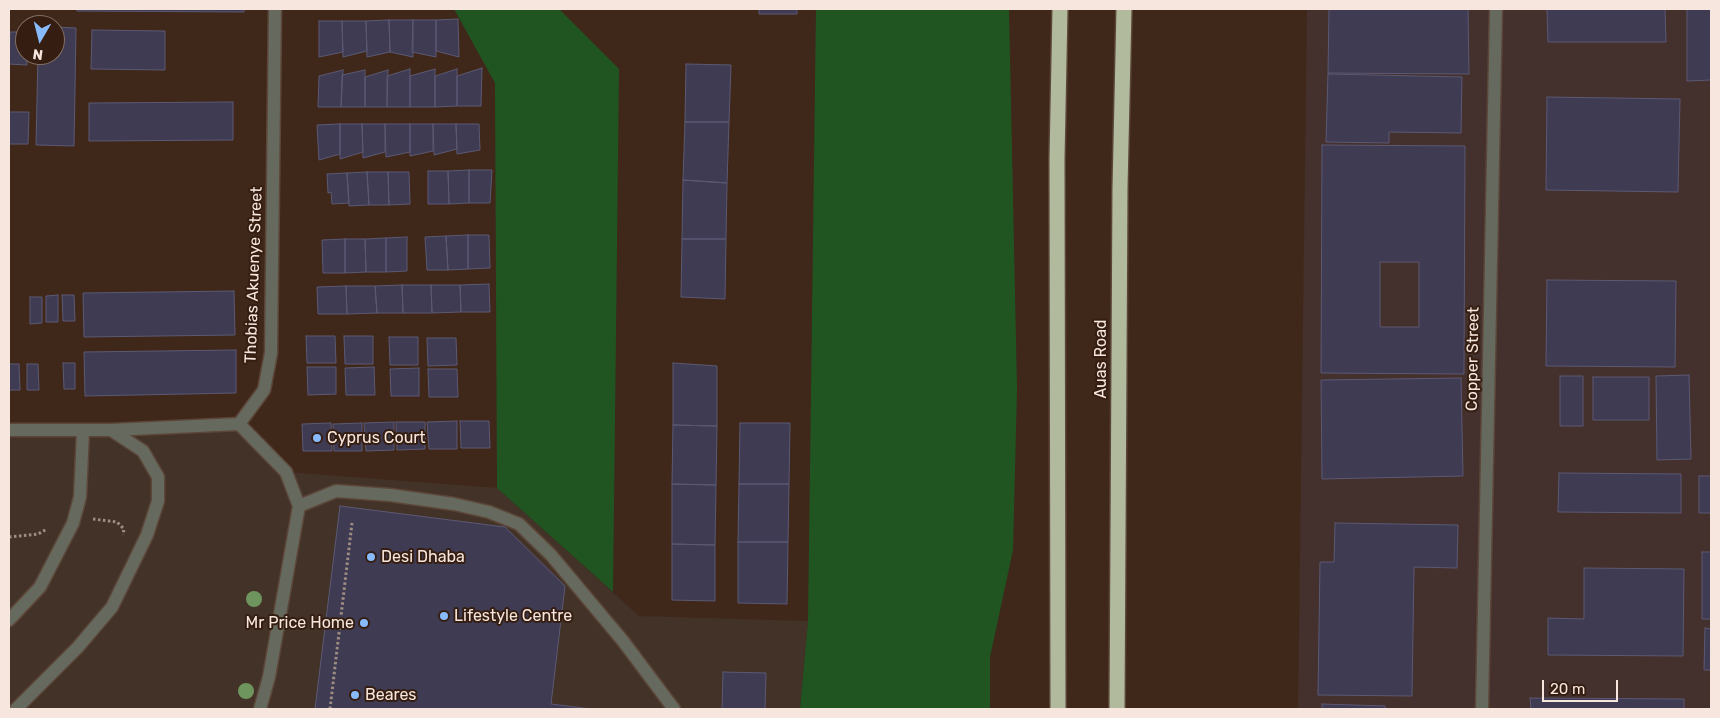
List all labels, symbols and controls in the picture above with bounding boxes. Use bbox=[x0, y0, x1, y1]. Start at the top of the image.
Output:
north arrow bbox=[15, 15, 65, 65]
text: N bbox=[32, 45, 44, 63]
street label: Thobias Akuenye Street bbox=[241, 186, 267, 364]
street label: Copper Street bbox=[1462, 307, 1484, 411]
street label: Auas Road bbox=[1091, 319, 1111, 399]
place label: Cyprus Court bbox=[327, 428, 426, 448]
marker: Cyprus Court bbox=[311, 432, 323, 444]
place label: Desi Dhaba bbox=[381, 547, 465, 567]
marker: Desi Dhaba bbox=[365, 551, 377, 563]
place label: Lifestyle Centre bbox=[454, 606, 572, 626]
marker: Lifestyle Centre bbox=[438, 610, 450, 622]
place label: Mr Price Home bbox=[246, 613, 354, 633]
marker: Mr Price Home bbox=[358, 617, 370, 629]
scale bar bbox=[1545, 670, 1621, 702]
text: 20 m bbox=[1550, 680, 1585, 698]
place label: Beares bbox=[365, 685, 417, 705]
marker: Beares bbox=[349, 689, 361, 701]

